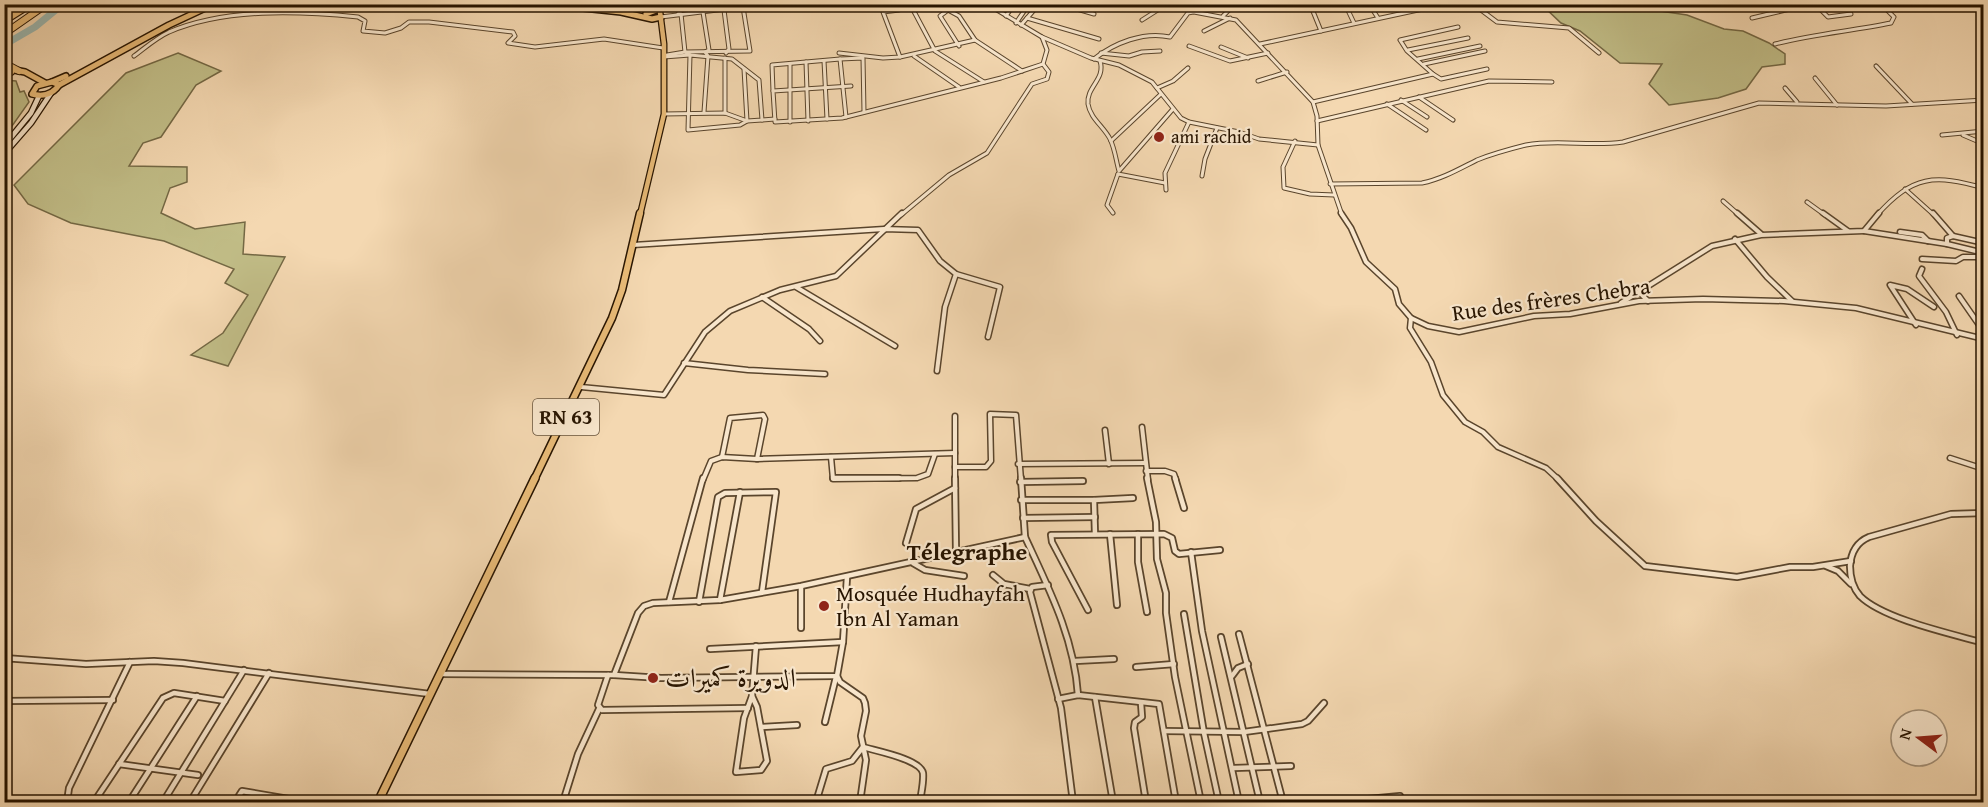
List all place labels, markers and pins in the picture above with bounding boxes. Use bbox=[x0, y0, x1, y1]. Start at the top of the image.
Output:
place label: ami rachid bbox=[1171, 123, 1252, 150]
marker: ami rachid bbox=[1152, 130, 1166, 144]
place label: Mosquée Hudhayfah Ibn Al Yaman bbox=[836, 577, 1025, 634]
marker: Mosquée Hudhayfah Ibn Al Yaman bbox=[817, 599, 831, 613]
place label: الدويرة كميرات bbox=[665, 657, 796, 697]
marker: الدويرة كميرات bbox=[646, 671, 660, 685]

